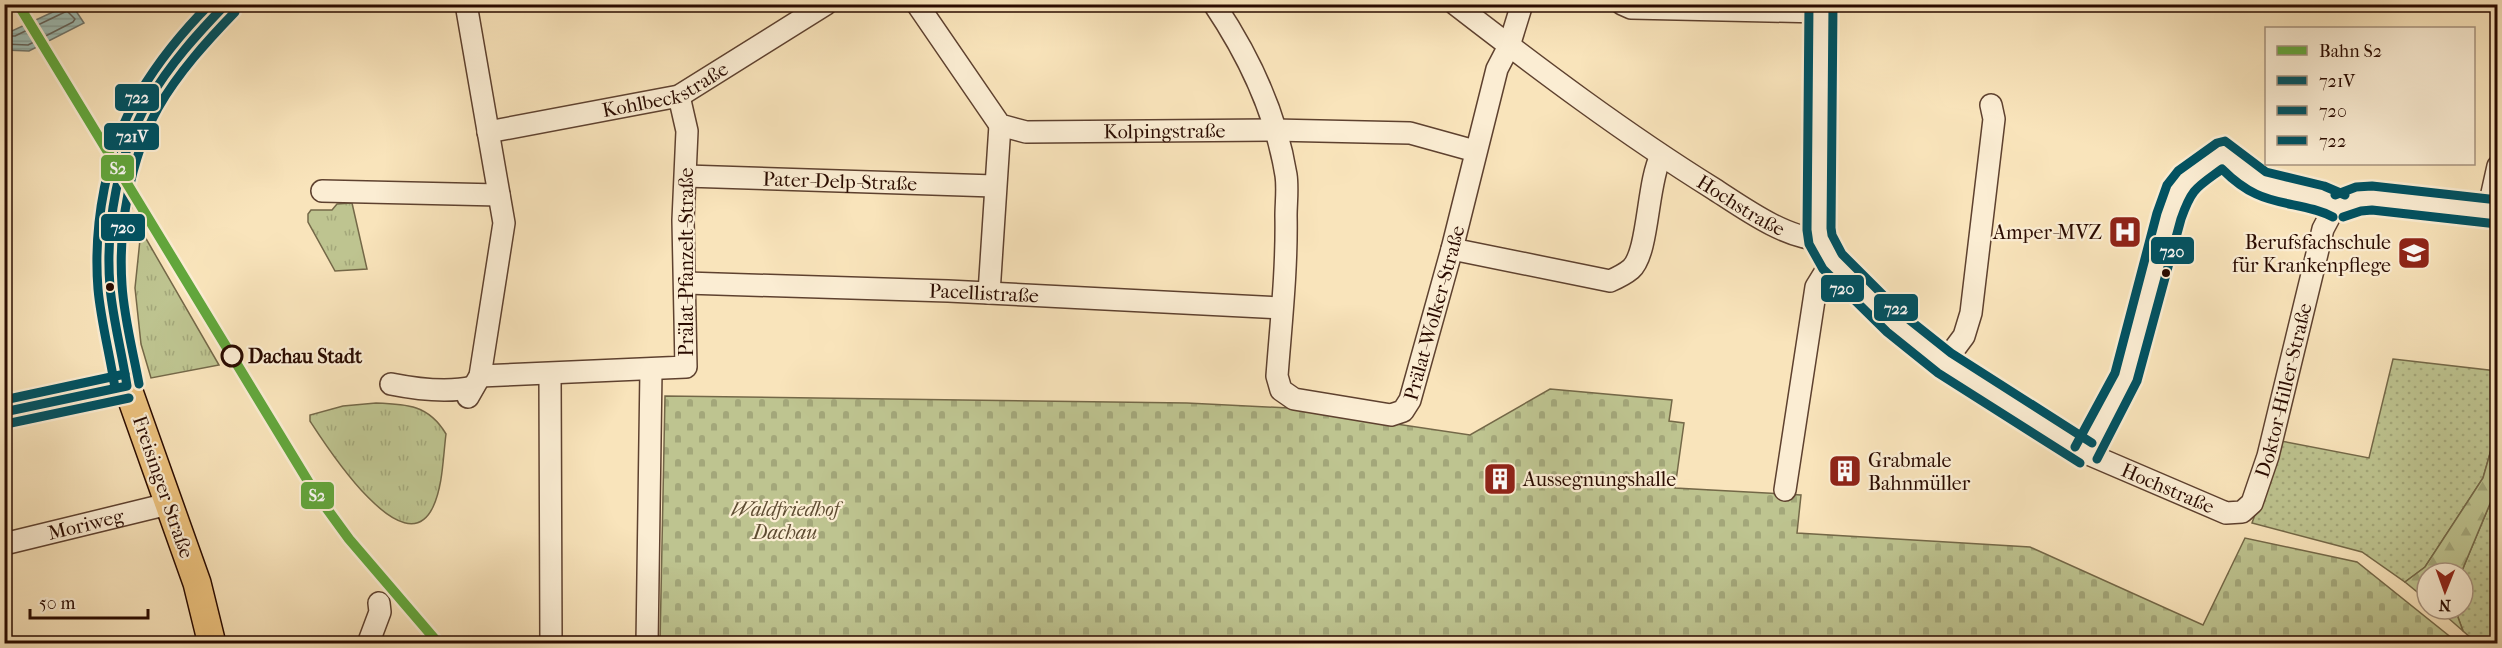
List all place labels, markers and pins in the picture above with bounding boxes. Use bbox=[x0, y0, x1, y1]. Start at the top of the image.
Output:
hospital icon: Amper-MVZ bbox=[2107, 214, 2143, 250]
place label: Amper-MVZ bbox=[1992, 221, 2102, 244]
place label: Berufsfachschule für Krankenpflege bbox=[2232, 231, 2391, 277]
school or university icon: Berufsfachschule für Krankenpflege bbox=[2396, 235, 2432, 271]
unlabelled marker bbox=[2160, 267, 2172, 279]
unlabelled marker bbox=[104, 281, 116, 293]
marker: Dachau Stadt bbox=[221, 345, 243, 367]
place label: Dachau Stadt bbox=[248, 345, 363, 368]
place label: Grabmale Bahnmüller bbox=[1868, 449, 1971, 495]
building icon: Grabmale Bahnmüller bbox=[1827, 453, 1863, 489]
building icon: Aussegnungshalle bbox=[1482, 461, 1518, 497]
place label: Aussegnungshalle bbox=[1522, 468, 1676, 491]

